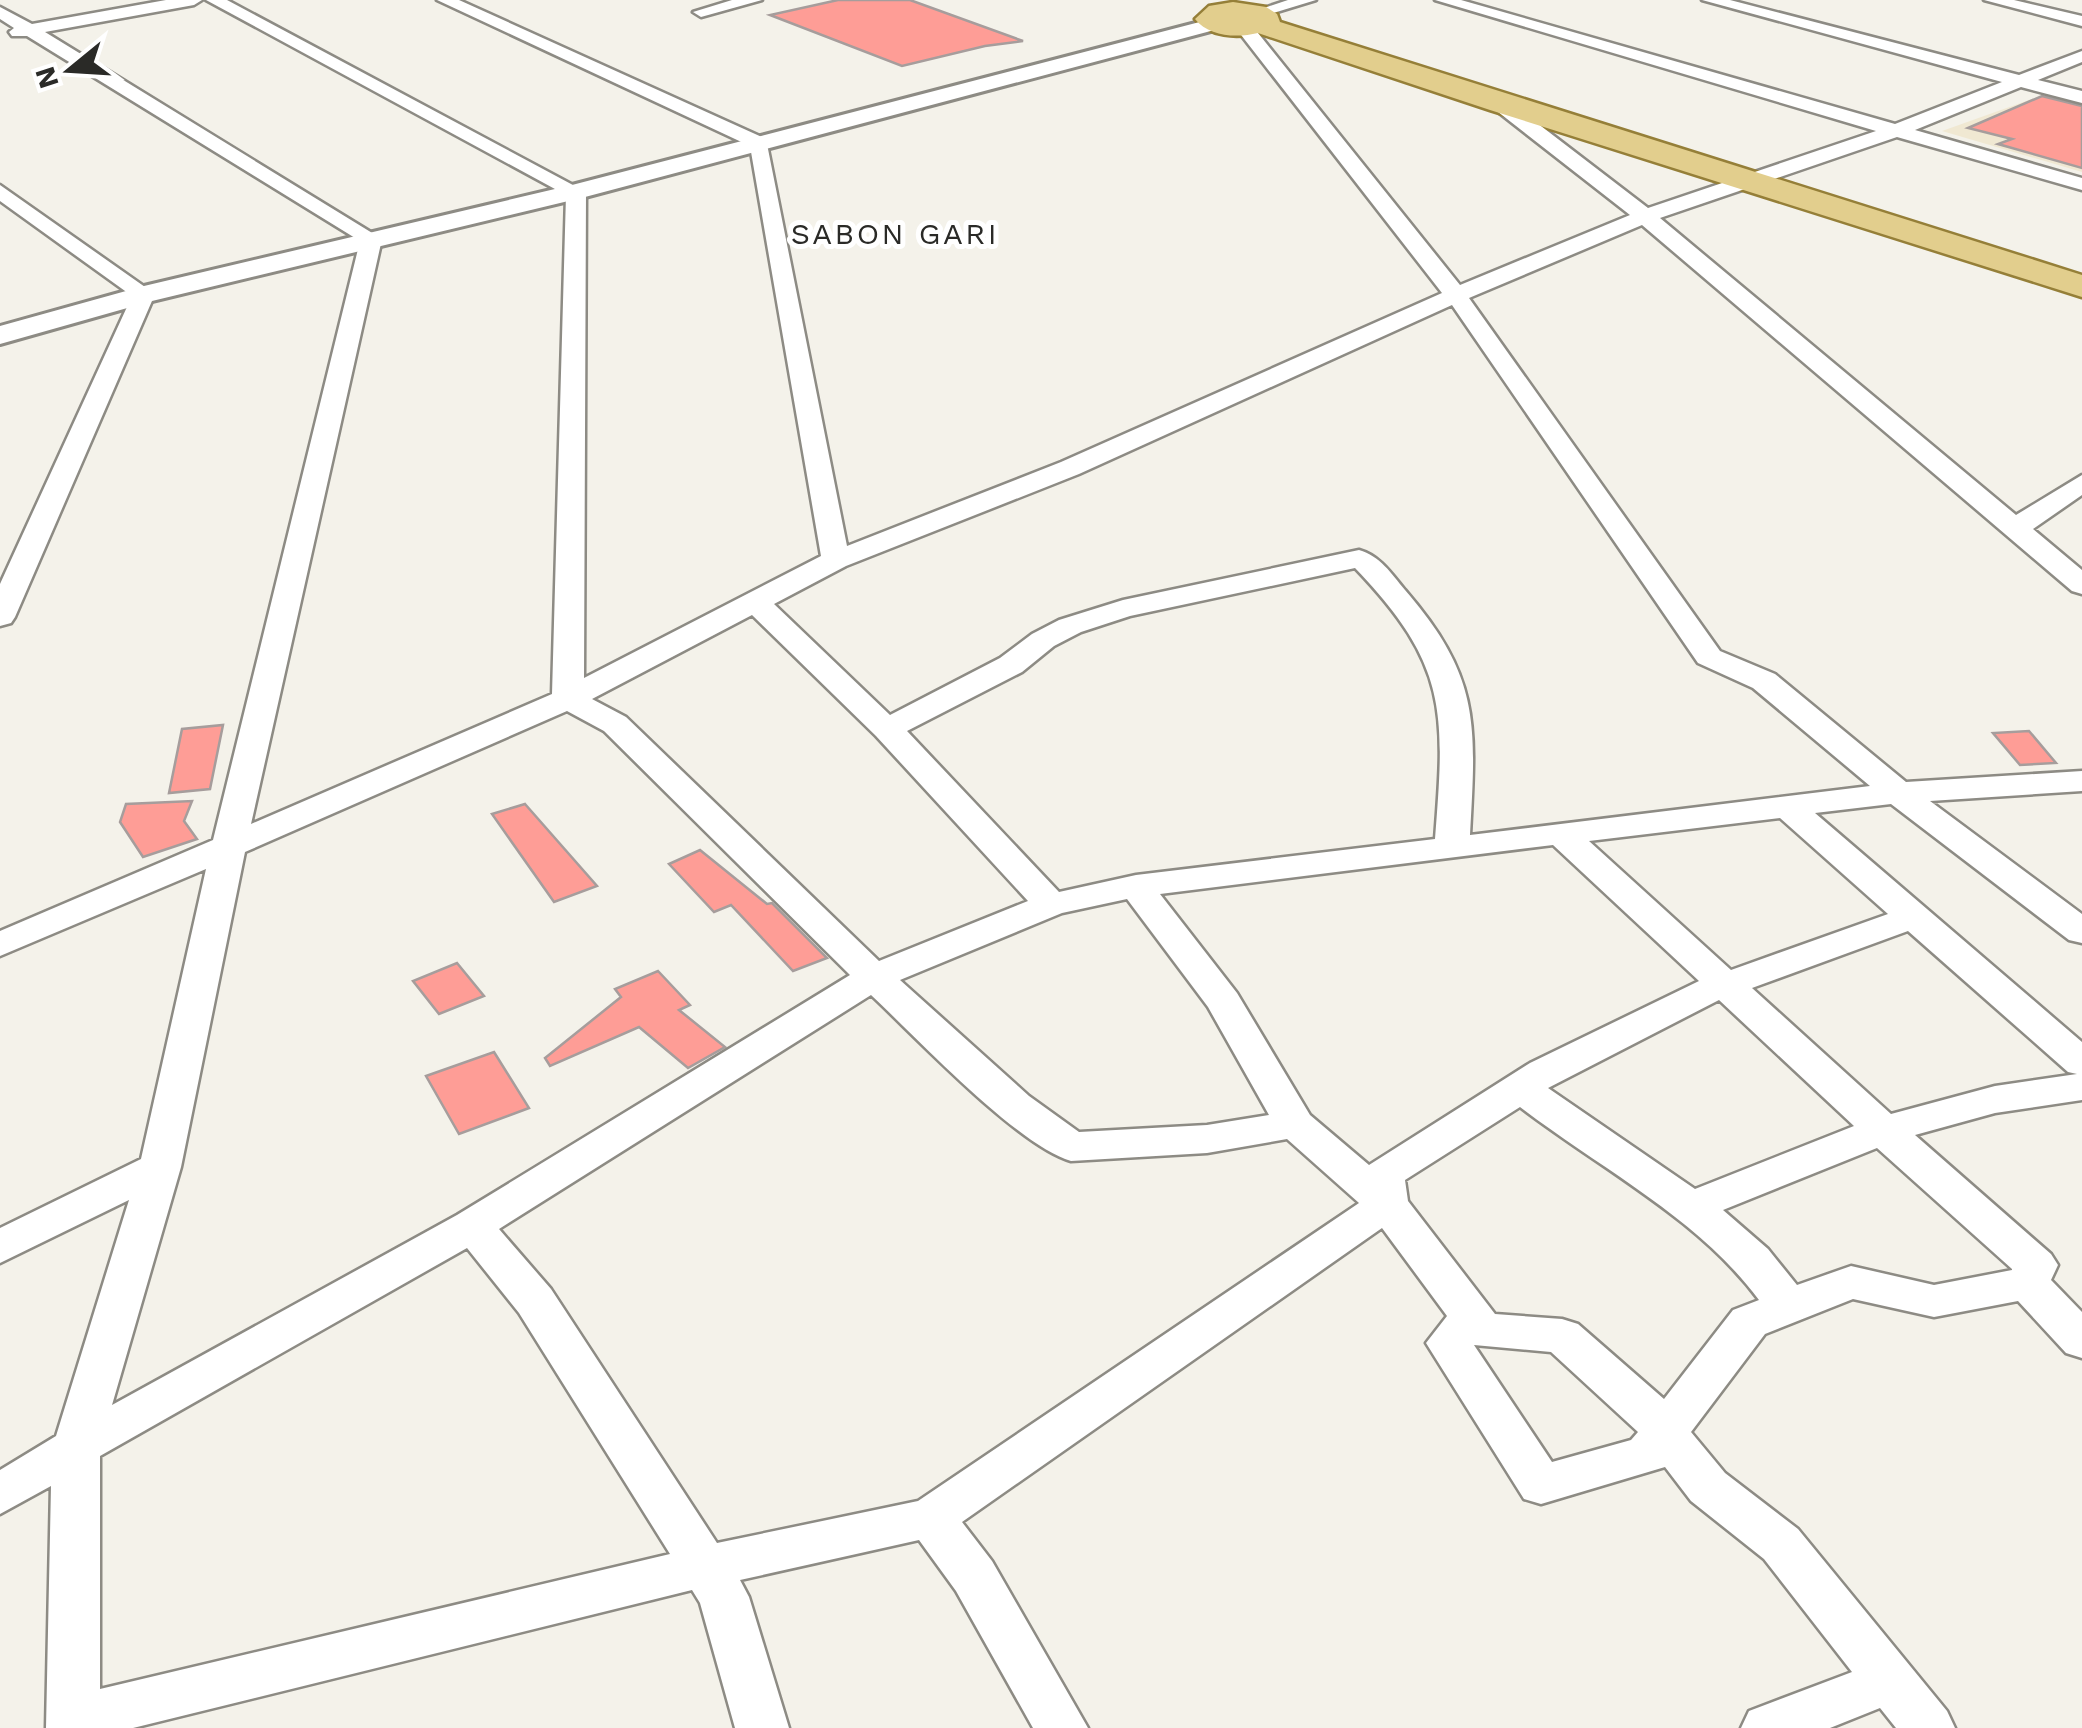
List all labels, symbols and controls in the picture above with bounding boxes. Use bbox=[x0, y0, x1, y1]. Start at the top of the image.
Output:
north arrow bbox=[20, 20, 120, 120]
text: N bbox=[28, 63, 66, 93]
district label: SABON GARI bbox=[791, 216, 999, 251]

